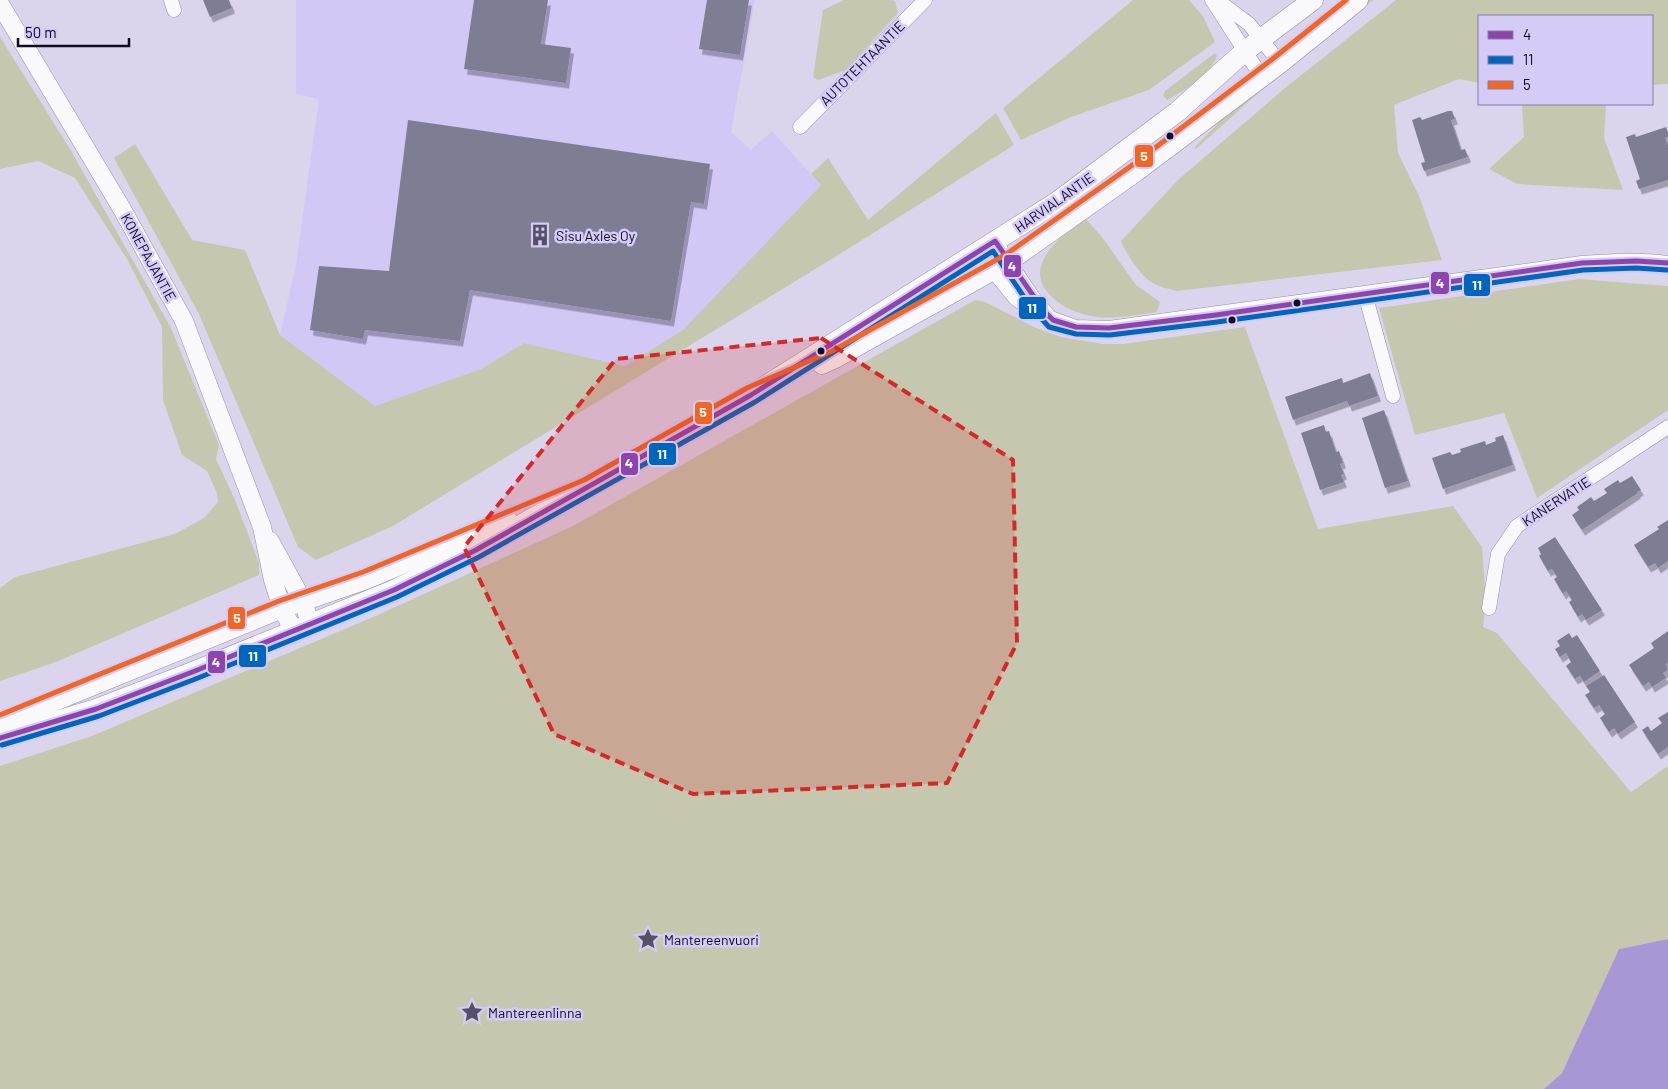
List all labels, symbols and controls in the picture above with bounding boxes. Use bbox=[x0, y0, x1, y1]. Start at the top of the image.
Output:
scale bar bbox=[18, 15, 129, 47]
legend bbox=[1478, 15, 1653, 105]
street label: AUTOTEHTAANTIE bbox=[816, 17, 908, 109]
text: 50 m bbox=[25, 23, 57, 41]
text: 4 bbox=[1523, 25, 1531, 43]
text: 11 bbox=[1523, 50, 1534, 68]
text: 5 bbox=[1523, 75, 1531, 93]
unlabelled marker bbox=[1165, 131, 1175, 141]
line badge: 5 bbox=[1134, 144, 1154, 168]
text: 5 bbox=[1140, 147, 1148, 164]
street label: HARVIALANTIE bbox=[1011, 168, 1097, 236]
street label: KONEPAJANTIE bbox=[118, 210, 180, 304]
building icon: Sisu Axles Oy bbox=[527, 222, 553, 248]
place label: Sisu Axles Oy bbox=[556, 227, 636, 244]
line badge: 4 bbox=[1003, 254, 1022, 278]
text: 4 bbox=[1008, 257, 1016, 274]
line badge: 4 bbox=[1430, 271, 1450, 295]
line badge: 11 bbox=[1463, 273, 1491, 297]
text: 4 bbox=[1436, 274, 1444, 291]
text: 11 bbox=[1472, 276, 1482, 293]
line badge: 11 bbox=[1018, 296, 1047, 320]
unlabelled marker bbox=[1292, 298, 1302, 308]
text: 11 bbox=[1027, 299, 1037, 316]
unlabelled marker bbox=[1227, 315, 1237, 325]
unlabelled marker bbox=[816, 346, 826, 356]
line badge: 5 bbox=[694, 401, 713, 425]
text: 5 bbox=[699, 403, 707, 420]
line badge: 11 bbox=[648, 442, 677, 466]
text: 11 bbox=[657, 445, 667, 462]
line badge: 4 bbox=[620, 452, 639, 476]
text: 4 bbox=[625, 454, 633, 471]
street label: KANERVATIE bbox=[1519, 473, 1593, 529]
line badge: 5 bbox=[227, 606, 246, 630]
text: 5 bbox=[233, 609, 241, 626]
line badge: 11 bbox=[238, 644, 267, 668]
text: 11 bbox=[248, 647, 258, 664]
line badge: 4 bbox=[207, 650, 226, 674]
text: 4 bbox=[212, 653, 220, 670]
place icon: Mantereenvuori bbox=[635, 926, 661, 952]
place label: Mantereenvuori bbox=[664, 931, 759, 948]
place icon: Mantereenlinna bbox=[459, 999, 485, 1025]
place label: Mantereenlinna bbox=[488, 1004, 582, 1021]

